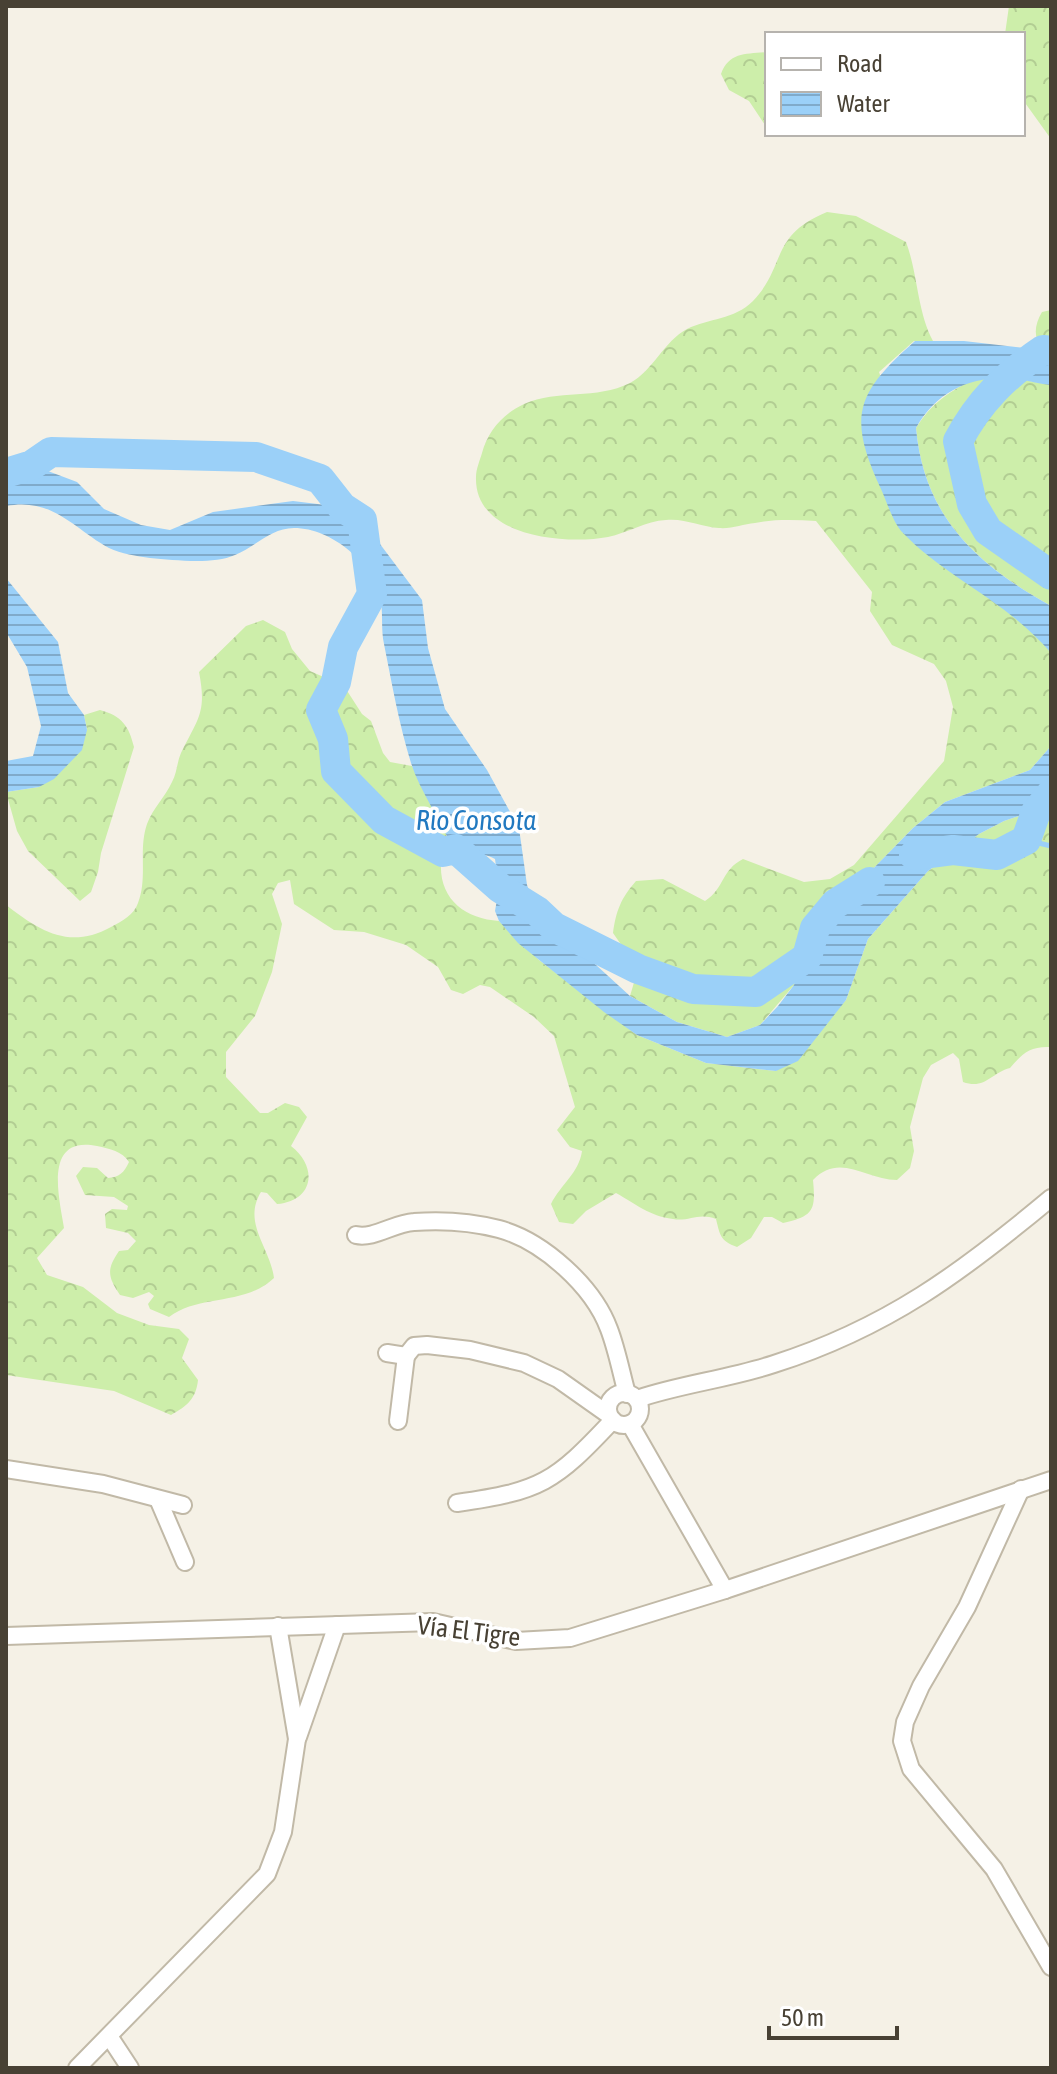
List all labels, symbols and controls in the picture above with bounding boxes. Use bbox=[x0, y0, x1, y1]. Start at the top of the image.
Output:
legend bbox=[765, 32, 1025, 136]
text: Road bbox=[837, 50, 883, 77]
text: Water bbox=[837, 90, 890, 117]
water label: Rio Consota bbox=[416, 804, 536, 836]
street label: Vía El Tigre bbox=[416, 1610, 522, 1652]
scale bar bbox=[769, 1990, 897, 2040]
text: 50 m bbox=[781, 2004, 824, 2031]

